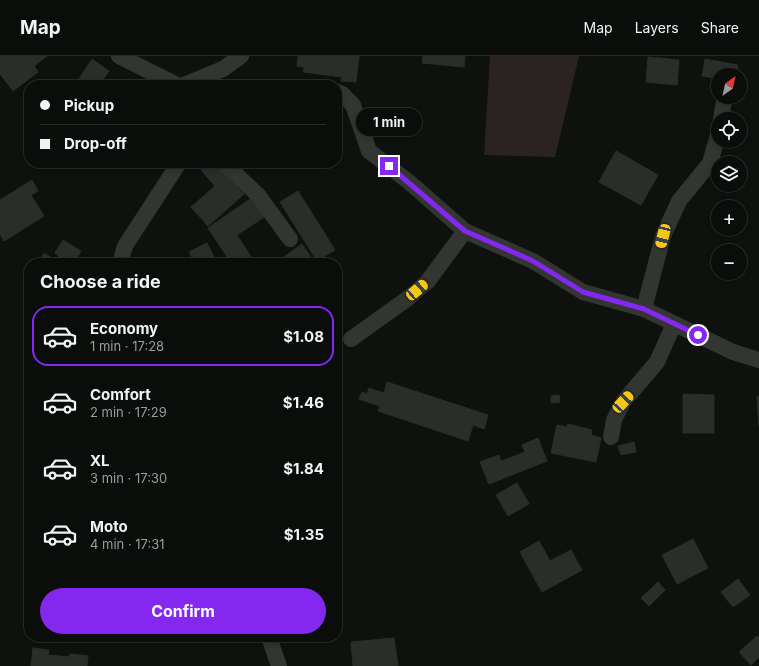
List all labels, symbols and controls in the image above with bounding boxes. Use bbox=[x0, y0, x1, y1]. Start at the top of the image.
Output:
text: Map bbox=[20, 16, 61, 39]
text: Map bbox=[584, 19, 613, 36]
text: Layers bbox=[635, 19, 679, 36]
text: Share bbox=[701, 19, 739, 36]
north arrow bbox=[711, 68, 747, 104]
map controls bbox=[711, 68, 747, 280]
text: Pickup bbox=[64, 96, 114, 115]
callout: 1 min bbox=[356, 108, 422, 136]
button: locate bbox=[711, 112, 747, 148]
text: 1 min bbox=[373, 114, 405, 130]
text: Drop-off bbox=[64, 134, 127, 153]
button: layers bbox=[711, 156, 747, 192]
route end bbox=[380, 157, 398, 175]
button: + bbox=[711, 200, 747, 236]
car bbox=[654, 223, 672, 249]
button: − bbox=[711, 244, 747, 280]
text: Choose a ride bbox=[40, 271, 161, 292]
car bbox=[404, 278, 430, 302]
icon: car bbox=[42, 318, 78, 354]
text: Economy bbox=[90, 319, 158, 338]
route start bbox=[689, 326, 707, 344]
text: $1.08 bbox=[283, 327, 324, 346]
text: 1 min · 17:28 bbox=[90, 338, 164, 354]
icon: car bbox=[42, 384, 78, 420]
text: Comfort bbox=[90, 385, 151, 404]
car bbox=[610, 389, 636, 415]
text: $1.46 bbox=[283, 393, 324, 412]
text: 2 min · 17:29 bbox=[90, 404, 167, 420]
icon: car bbox=[42, 450, 78, 486]
text: XL bbox=[90, 451, 110, 470]
text: $1.84 bbox=[283, 459, 324, 478]
text: 3 min · 17:30 bbox=[90, 470, 167, 486]
icon: car bbox=[42, 516, 78, 552]
text: Moto bbox=[90, 517, 128, 536]
text: $1.35 bbox=[284, 525, 324, 544]
text: 4 min · 17:31 bbox=[90, 536, 165, 552]
button: Confirm bbox=[40, 588, 326, 634]

